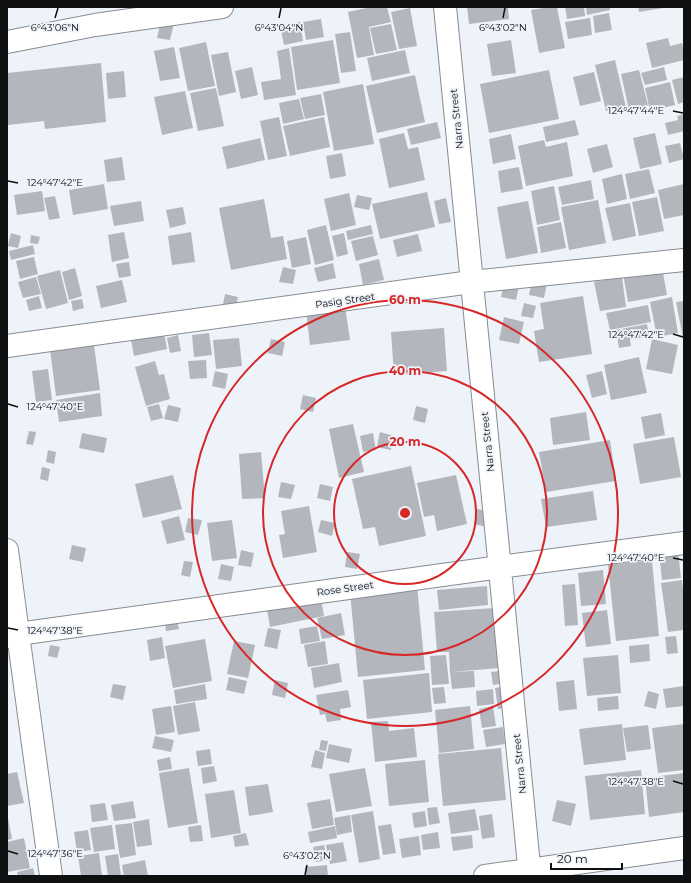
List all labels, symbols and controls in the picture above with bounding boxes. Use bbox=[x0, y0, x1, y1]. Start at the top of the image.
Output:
text: 6°43'06"N bbox=[31, 21, 79, 34]
text: 6°43'04"N bbox=[255, 21, 303, 34]
text: 6°43'02"N bbox=[479, 21, 527, 34]
street label: Narra Street bbox=[447, 88, 466, 150]
text: 124°47'44"E bbox=[608, 104, 665, 117]
text: 124°47'42"E bbox=[27, 176, 83, 189]
street label: Pasig Street bbox=[314, 290, 376, 311]
text: 60 m bbox=[389, 292, 421, 307]
text: 124°47'42"E bbox=[608, 328, 664, 341]
text: 40 m bbox=[389, 363, 421, 378]
text: 124°47'40"E bbox=[27, 400, 84, 413]
street label: Narra Street bbox=[478, 411, 497, 473]
text: 20 m bbox=[389, 434, 421, 449]
centre of rings bbox=[398, 506, 412, 520]
text: 124°47'40"E bbox=[608, 551, 665, 564]
street label: Rose Street bbox=[316, 578, 374, 599]
text: 124°47'38"E bbox=[27, 624, 83, 637]
street label: Narra Street bbox=[510, 733, 529, 795]
text: 124°47'38"E bbox=[608, 775, 664, 788]
scale bar bbox=[551, 845, 622, 871]
text: 124°47'36"E bbox=[27, 847, 83, 860]
text: 6°43'02"N bbox=[283, 849, 331, 862]
text: 20 m bbox=[557, 851, 588, 866]

